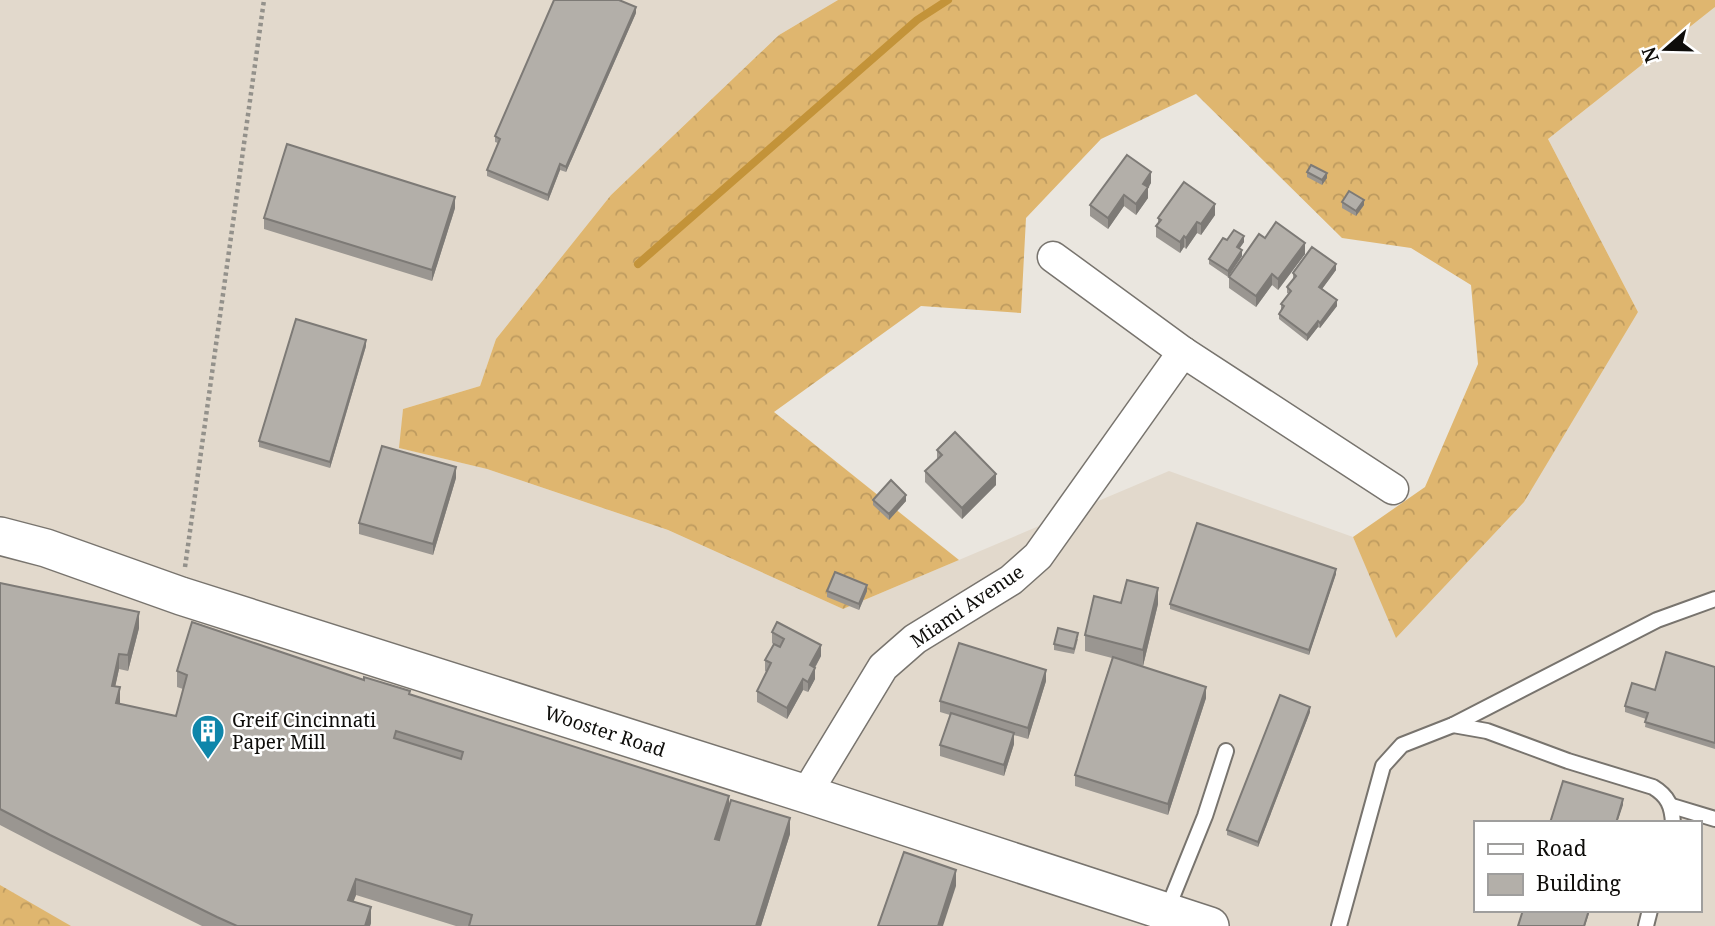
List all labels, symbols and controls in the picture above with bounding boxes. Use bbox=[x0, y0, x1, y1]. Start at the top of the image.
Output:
north arrow bbox=[1631, 14, 1701, 84]
text: N bbox=[1635, 43, 1665, 66]
street label: Miami Avenue bbox=[905, 558, 1029, 654]
street label: Wooster Road bbox=[541, 699, 669, 763]
place label: Greif Cincinnati Paper Mill bbox=[232, 707, 376, 755]
building icon: Greif Cincinnati Paper Mill bbox=[189, 712, 227, 761]
legend bbox=[1474, 821, 1701, 912]
text: Road bbox=[1536, 834, 1587, 862]
text: Building bbox=[1536, 869, 1621, 897]

